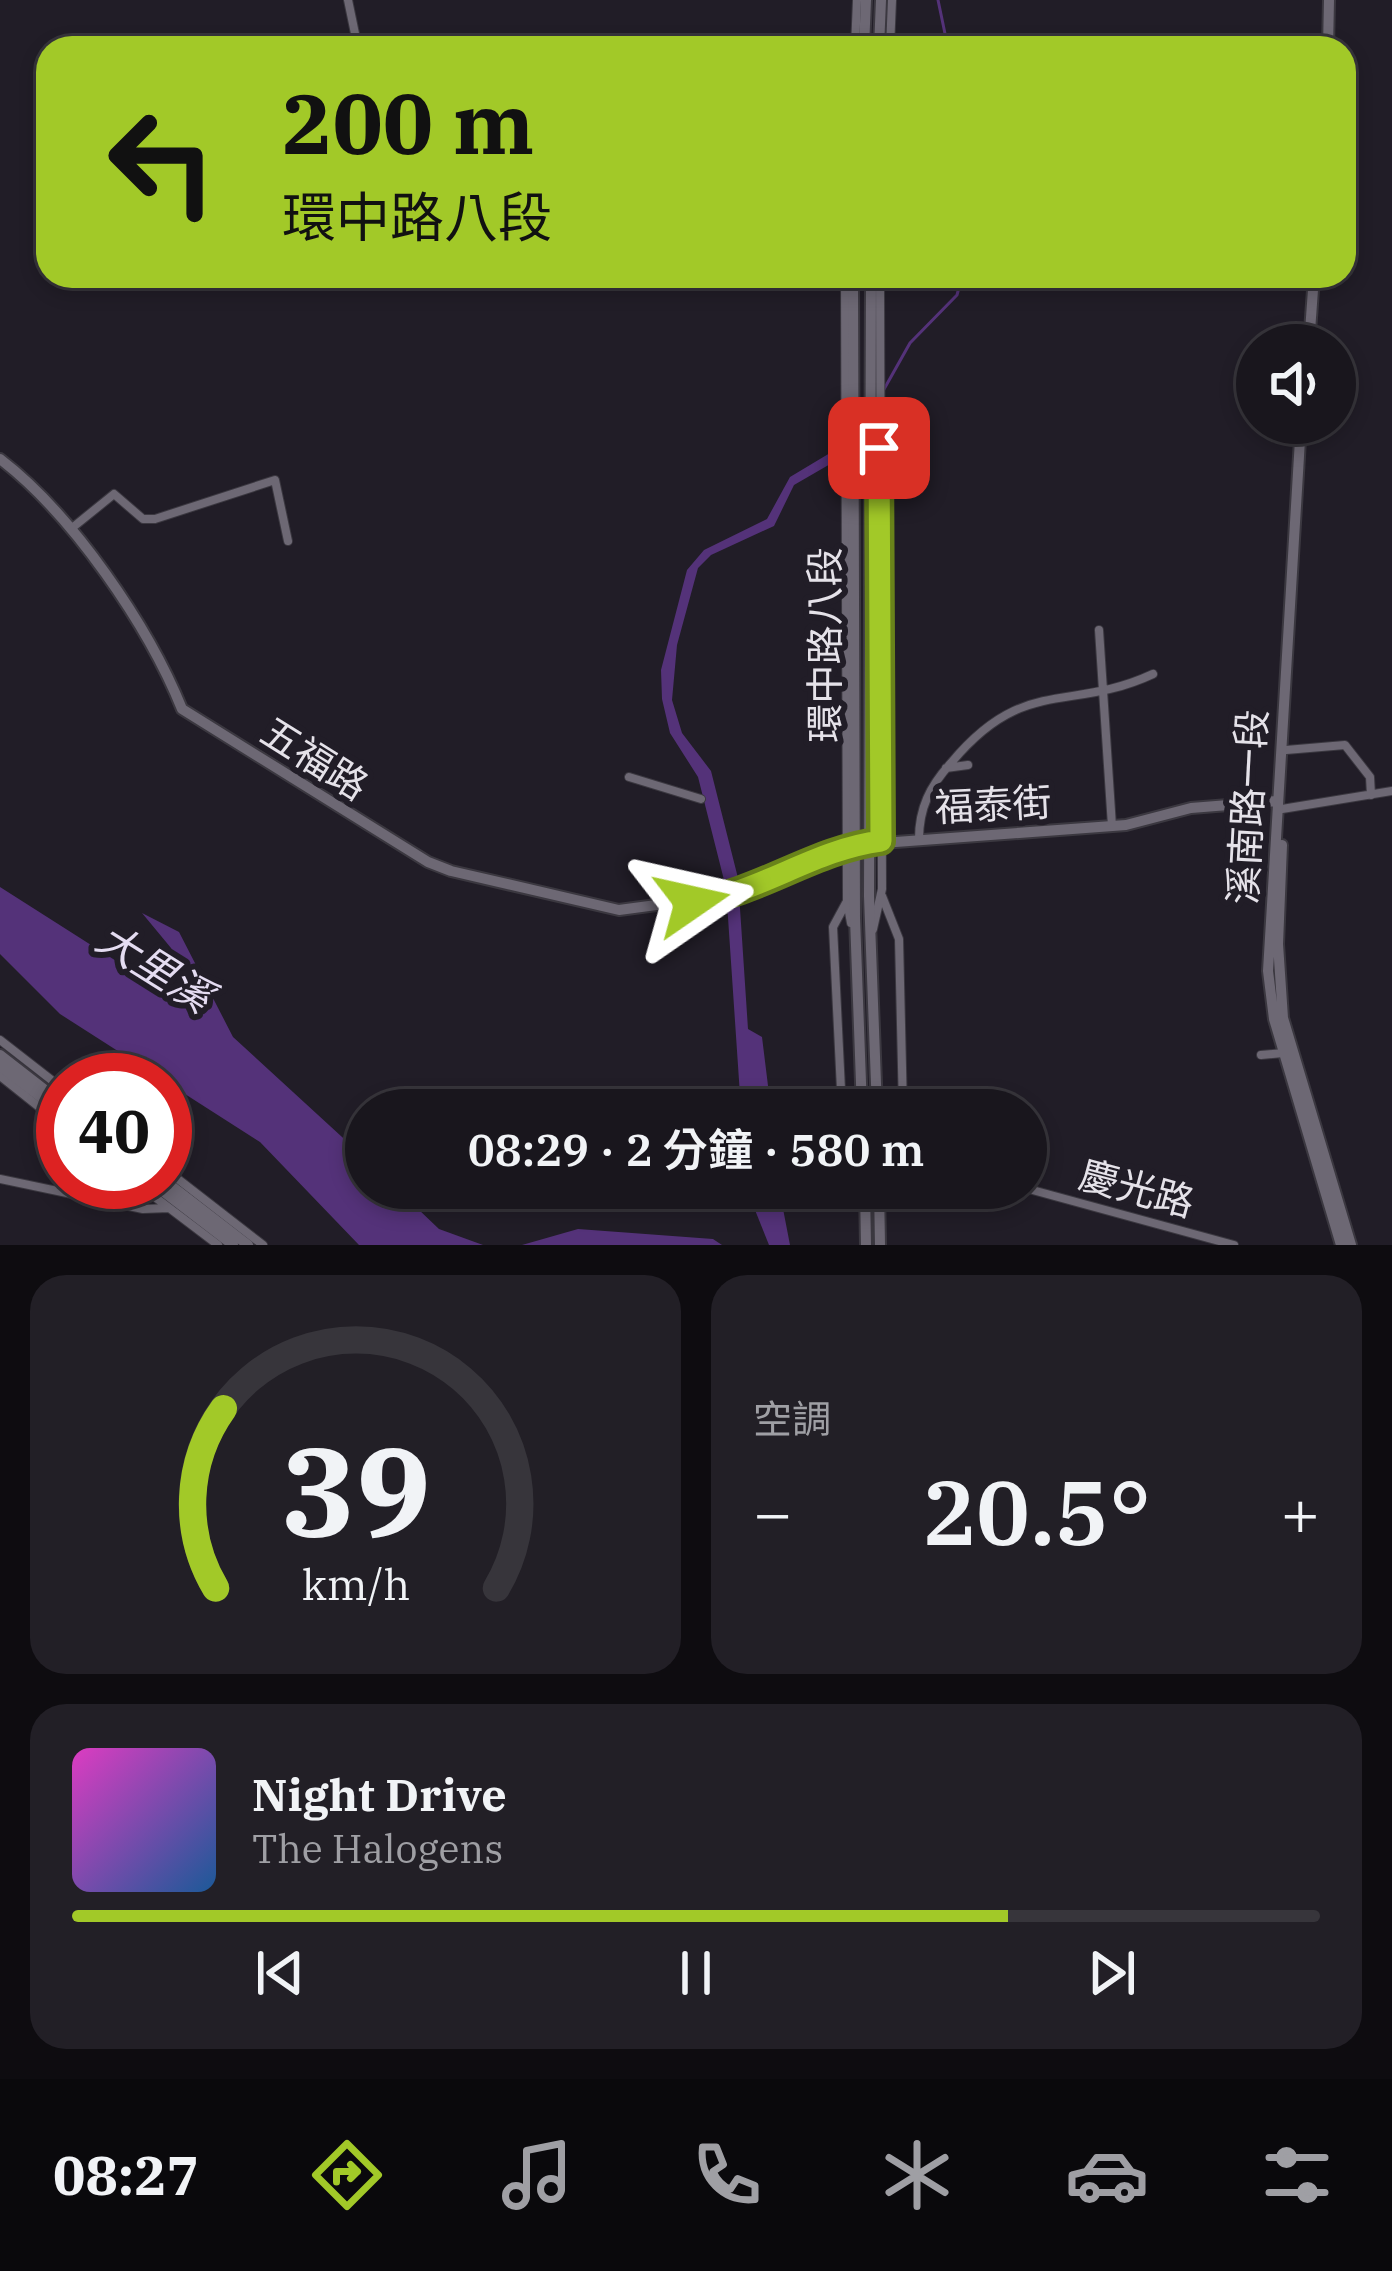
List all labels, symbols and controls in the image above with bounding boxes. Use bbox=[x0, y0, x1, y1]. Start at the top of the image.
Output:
text: 200 m bbox=[282, 68, 534, 177]
icon: left bbox=[84, 84, 240, 240]
text: 環中路八段 bbox=[282, 182, 552, 252]
map controls bbox=[1236, 324, 1356, 444]
button: sound bbox=[1236, 324, 1356, 444]
pin bbox=[828, 397, 930, 499]
icon: arrive bbox=[846, 415, 912, 481]
street label: 環中路八段 bbox=[799, 547, 850, 743]
street label: 五福路 bbox=[252, 705, 378, 811]
street label: 溪南路一段 bbox=[1216, 708, 1278, 906]
street label: 福泰街 bbox=[933, 775, 1053, 833]
position arrow bbox=[629, 839, 755, 965]
water label: 大里溪 bbox=[87, 910, 227, 1026]
speed limit sign: 40 bbox=[36, 1053, 192, 1209]
text: 08:29 · 2 分鐘 · 580 m bbox=[468, 1120, 924, 1178]
street label: 慶光路 bbox=[1074, 1148, 1200, 1228]
text: 空調 bbox=[753, 1393, 831, 1444]
text: 39 bbox=[281, 1409, 430, 1571]
text: 20.5° bbox=[922, 1453, 1151, 1570]
text: − bbox=[753, 1469, 793, 1555]
text: + bbox=[1280, 1469, 1320, 1555]
text: km/h bbox=[301, 1555, 410, 1611]
text: Night Drive bbox=[252, 1765, 507, 1823]
text: The Halogens bbox=[252, 1823, 503, 1874]
icon: previous bbox=[247, 1940, 313, 2006]
icon: pause bbox=[663, 1940, 729, 2006]
icon: next bbox=[1079, 1940, 1145, 2006]
icon: directions bbox=[305, 2133, 389, 2217]
icon: music bbox=[495, 2133, 579, 2217]
icon: phone bbox=[685, 2133, 769, 2217]
icon: climate bbox=[875, 2133, 959, 2217]
icon: car bbox=[1065, 2133, 1149, 2217]
icon: filters bbox=[1255, 2133, 1339, 2217]
text: 08:27 bbox=[53, 2140, 199, 2210]

